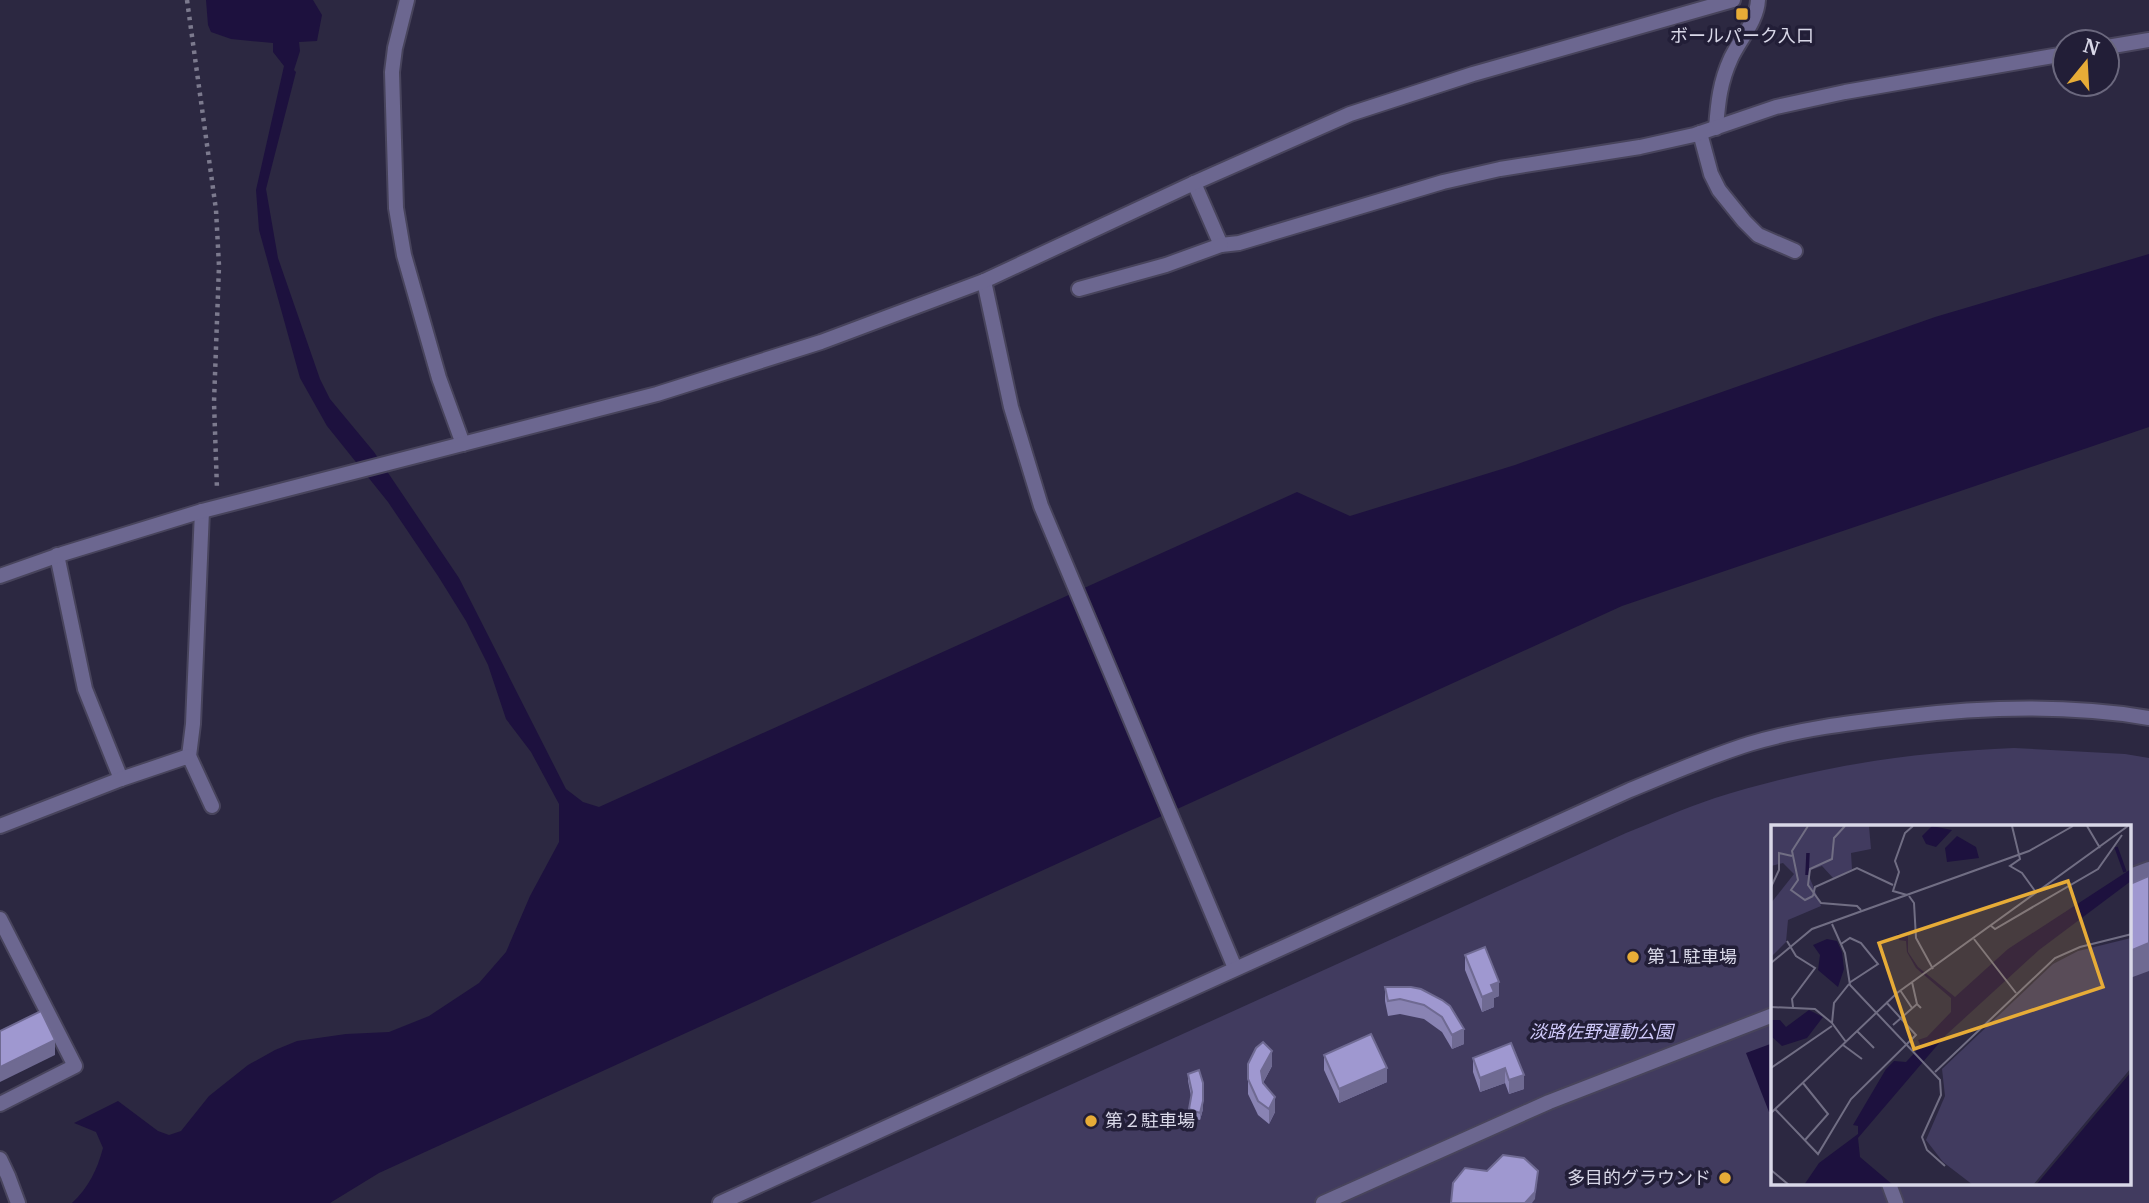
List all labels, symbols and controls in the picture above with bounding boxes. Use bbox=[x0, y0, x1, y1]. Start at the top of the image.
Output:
marker: ボールパーク入口 bbox=[1734, 6, 1750, 22]
place label: ボールパーク入口 bbox=[1670, 24, 1814, 47]
north arrow bbox=[2051, 28, 2121, 98]
text: N bbox=[2080, 33, 2102, 61]
inset map bbox=[1771, 825, 2132, 1186]
place label: 第１駐車場 bbox=[1647, 945, 1737, 968]
marker: 第１駐車場 bbox=[1625, 949, 1641, 965]
park label: 淡路佐野運動公園 bbox=[1529, 1020, 1676, 1043]
place label: 第２駐車場 bbox=[1105, 1109, 1195, 1132]
marker: 第２駐車場 bbox=[1083, 1113, 1099, 1129]
place label: 多目的グラウンド bbox=[1567, 1166, 1711, 1189]
marker: 多目的グラウンド bbox=[1717, 1170, 1733, 1186]

